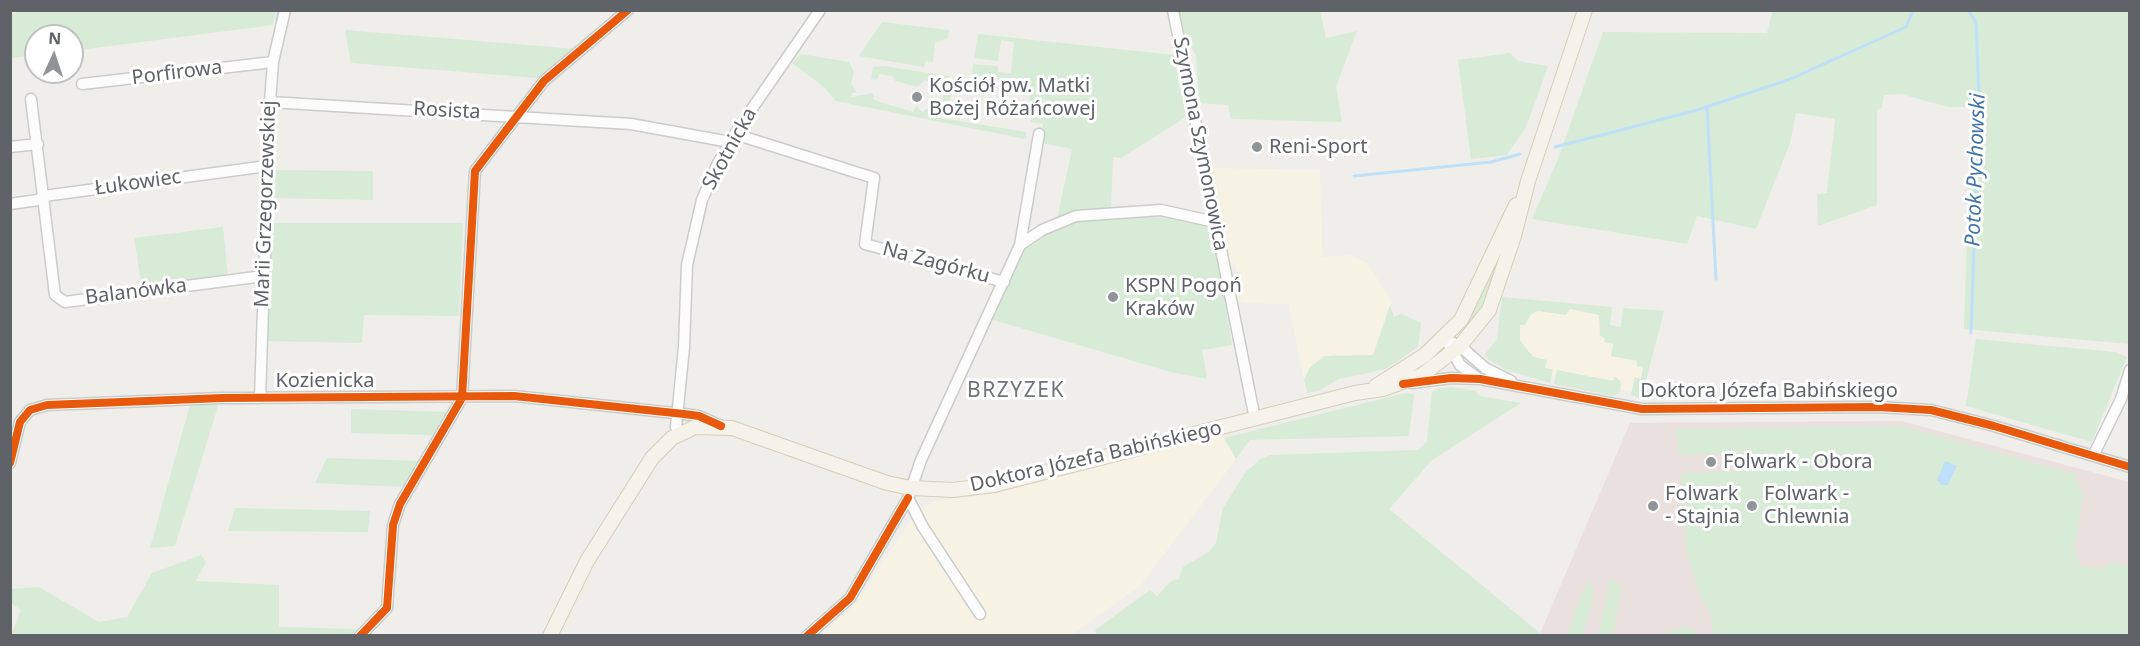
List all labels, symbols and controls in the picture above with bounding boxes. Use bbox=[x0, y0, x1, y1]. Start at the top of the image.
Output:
north arrow bbox=[24, 24, 84, 84]
text: N bbox=[48, 27, 62, 49]
street label: Szymona Szymonowica bbox=[1167, 35, 1233, 253]
street label: Porfirowa bbox=[130, 56, 224, 90]
place label: Kościół pw. Matki Bożej Różańcowej bbox=[929, 74, 1096, 121]
marker: Kościół pw. Matki Bożej Różańcowej bbox=[910, 90, 924, 104]
water label: Potok Pychowski bbox=[1961, 93, 1991, 247]
street label: Rosista bbox=[413, 97, 481, 125]
street label: Marii Grzegorzewskiej bbox=[250, 100, 282, 308]
street label: Skotnicka bbox=[698, 104, 762, 194]
place label: Reni-Sport bbox=[1269, 135, 1368, 159]
marker: Reni-Sport bbox=[1250, 140, 1264, 154]
street label: Łukowiec bbox=[93, 165, 183, 201]
street label: Na Zagórku bbox=[880, 237, 992, 289]
street label: Balanówka bbox=[84, 274, 188, 310]
place label: KSPN Pogoń Kraków bbox=[1125, 274, 1242, 321]
marker: KSPN Pogoń Kraków bbox=[1106, 290, 1120, 304]
street label: Kozienicka bbox=[275, 369, 375, 393]
district label: BRZYZEK bbox=[967, 378, 1065, 404]
street label: Doktora Józefa Babińskiego bbox=[1640, 379, 1898, 403]
street label: Doktora Józefa Babińskiego bbox=[968, 416, 1224, 498]
place label: Folwark - Obora bbox=[1723, 450, 1872, 474]
marker: Folwark - Obora bbox=[1704, 455, 1718, 469]
place label: Folwark - Stajnia bbox=[1665, 482, 1740, 529]
place label: Folwark - Chlewnia bbox=[1764, 482, 1849, 529]
marker: Folwark - Stajnia bbox=[1646, 499, 1660, 513]
marker: Folwark - Chlewnia bbox=[1745, 499, 1759, 513]

